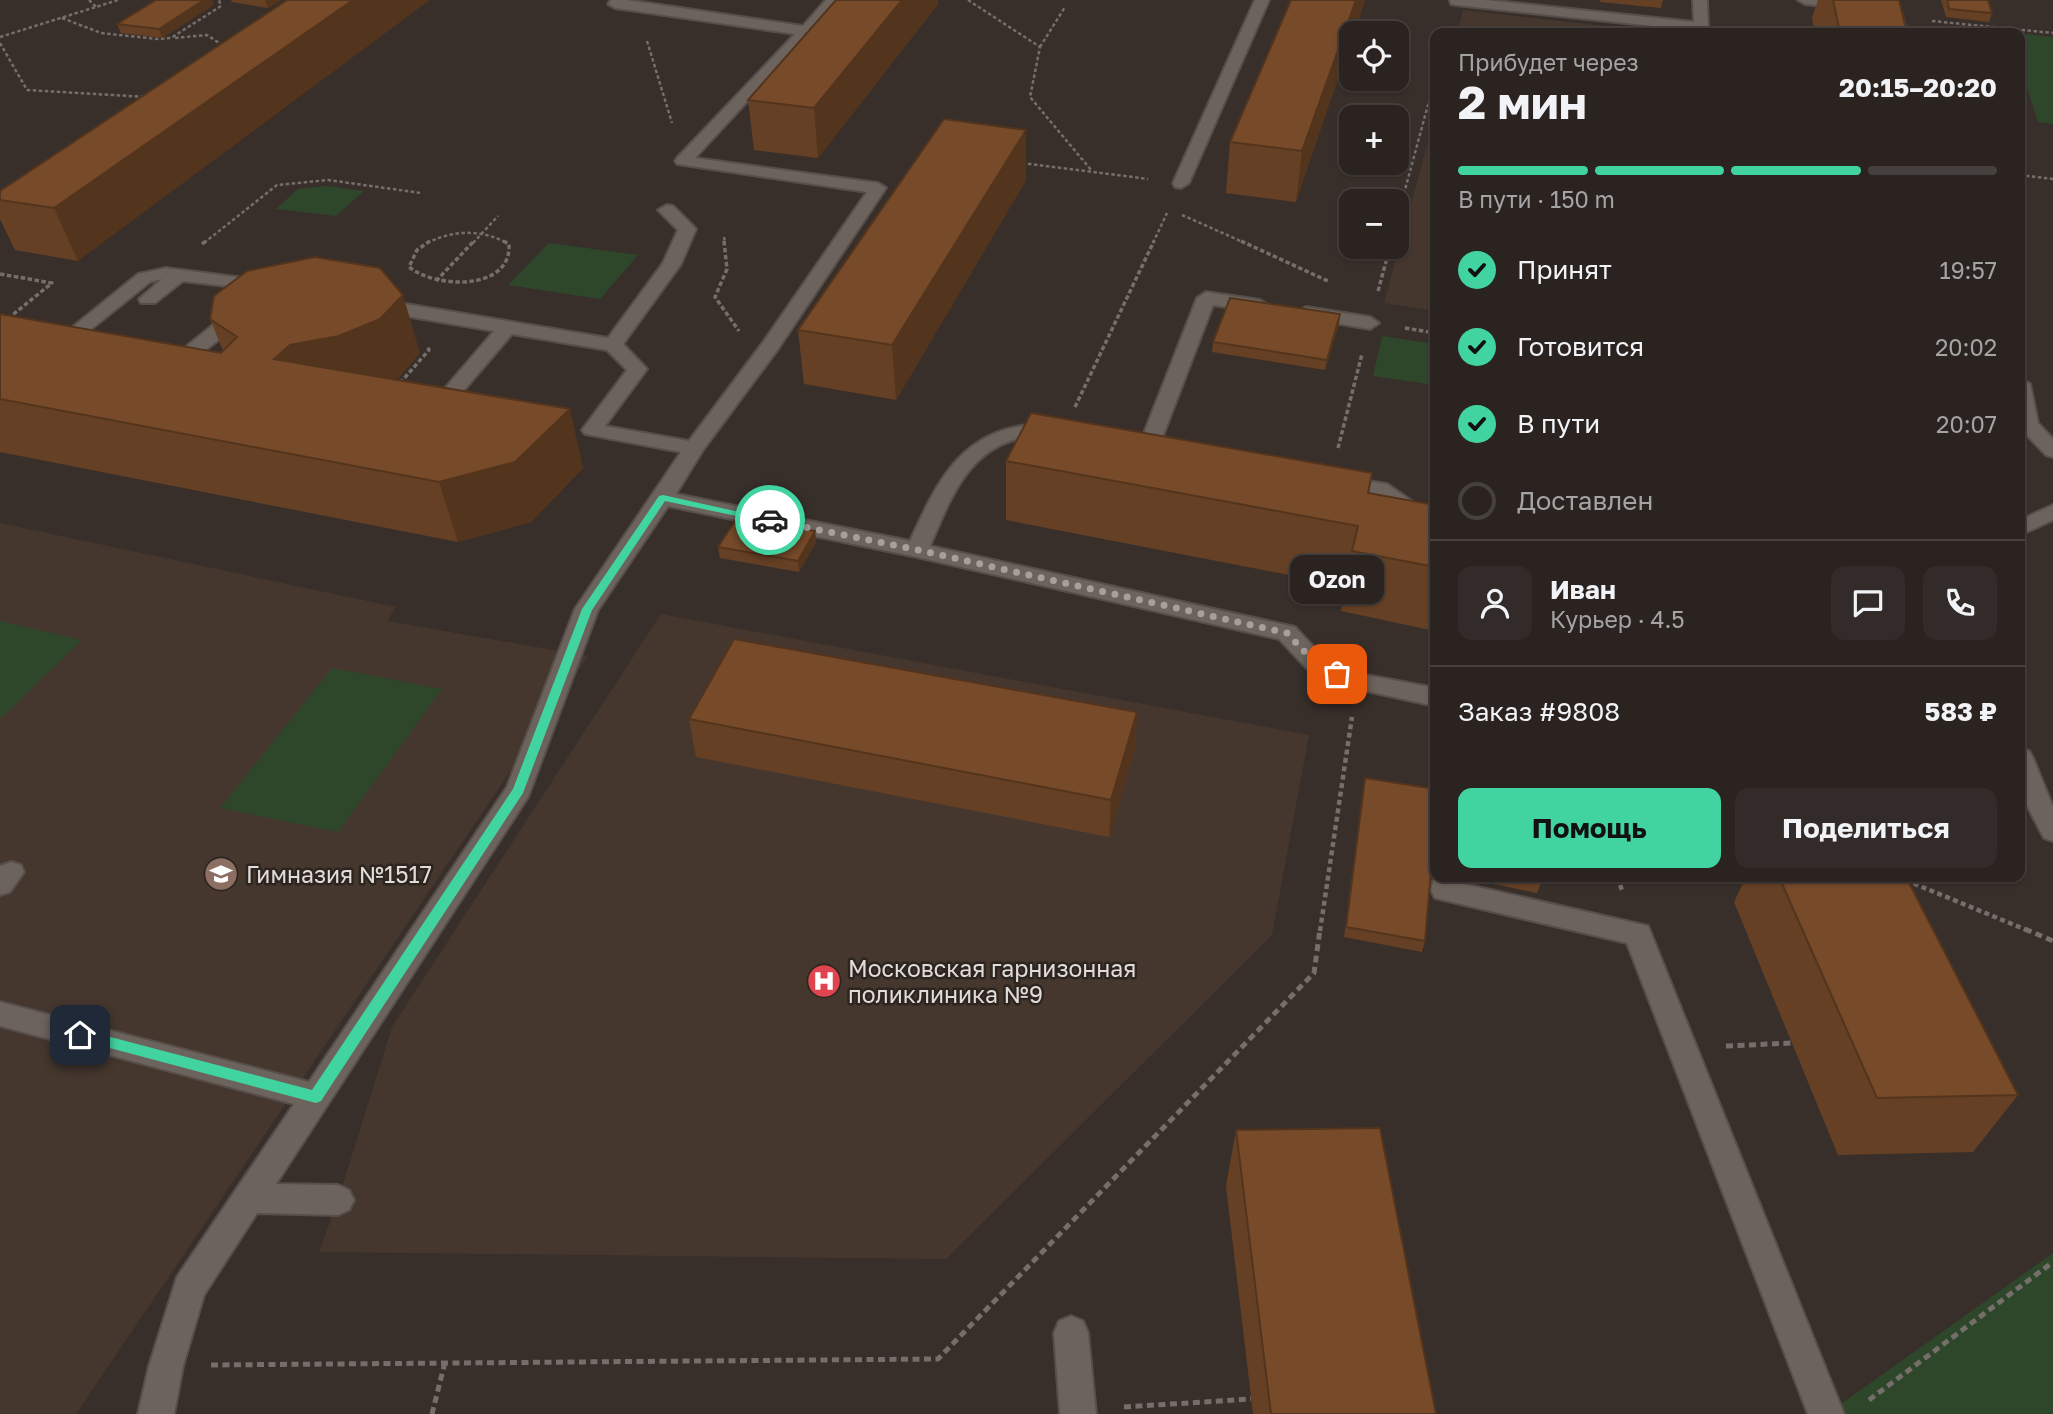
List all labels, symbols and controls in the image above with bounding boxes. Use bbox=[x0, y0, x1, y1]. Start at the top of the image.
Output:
map controls bbox=[1339, 21, 1409, 259]
button: locate bbox=[1339, 21, 1409, 91]
text: Прибудет через bbox=[1458, 48, 1639, 76]
text: 20:15–20:20 bbox=[1839, 72, 1997, 103]
text: 2 мин bbox=[1458, 74, 1587, 129]
button: + bbox=[1339, 105, 1409, 175]
text: В пути · 150 m bbox=[1458, 185, 1615, 213]
button: − bbox=[1339, 189, 1409, 259]
icon: check bbox=[1458, 251, 1496, 289]
text: Принят bbox=[1517, 254, 1612, 285]
text: 19:57 bbox=[1940, 256, 1997, 284]
icon: check bbox=[1458, 328, 1496, 366]
text: Готовится bbox=[1517, 331, 1644, 362]
text: 20:02 bbox=[1935, 333, 1997, 361]
icon: check bbox=[1458, 405, 1496, 443]
text: В пути bbox=[1517, 408, 1600, 439]
text: 20:07 bbox=[1936, 410, 1997, 438]
courier bbox=[735, 485, 805, 555]
text: Доставлен bbox=[1517, 485, 1653, 516]
icon: car bbox=[751, 501, 789, 539]
callout: Ozon bbox=[1290, 555, 1384, 604]
text: Ozon bbox=[1309, 565, 1365, 593]
button: person bbox=[1458, 566, 1532, 640]
button: chat bbox=[1831, 566, 1905, 640]
button: phone bbox=[1923, 566, 1997, 640]
text: Иван bbox=[1550, 574, 1616, 605]
text: Курьер · 4.5 bbox=[1550, 605, 1685, 633]
pin bbox=[1307, 644, 1367, 704]
icon: bag bbox=[1318, 655, 1356, 693]
text: Заказ #9808 bbox=[1458, 696, 1620, 727]
text: 583 ₽ bbox=[1925, 696, 1997, 727]
button: Помощь bbox=[1458, 788, 1721, 868]
button: Поделиться bbox=[1735, 788, 1997, 868]
school or university icon: Гимназия №1517 bbox=[202, 855, 240, 893]
place label: Гимназия №1517 bbox=[246, 860, 432, 888]
place label: Московская гарнизонная поликлиника №9 bbox=[848, 954, 1136, 1008]
hospital icon: Московская гарнизонная поликлиника №9 bbox=[805, 962, 843, 1000]
pin bbox=[50, 1005, 110, 1065]
icon: home bbox=[61, 1016, 99, 1054]

